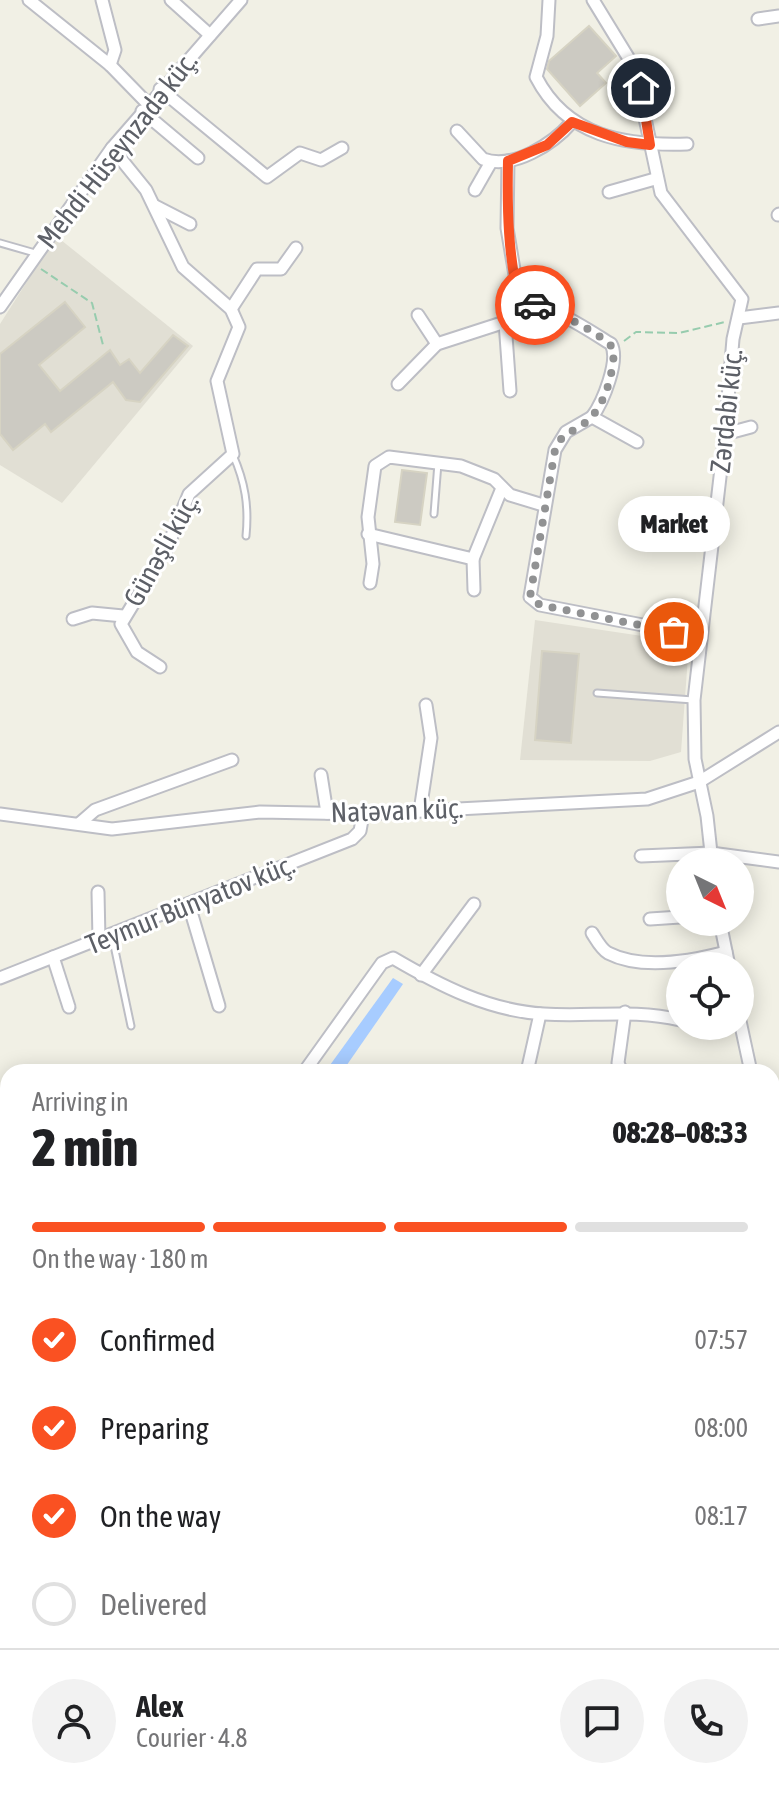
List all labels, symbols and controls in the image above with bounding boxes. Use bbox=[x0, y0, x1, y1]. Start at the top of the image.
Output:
street label: Mehdi Hüseynzadə küç. bbox=[31, 46, 203, 254]
pin bbox=[607, 54, 675, 122]
icon: home bbox=[619, 66, 663, 110]
courier bbox=[495, 265, 575, 345]
icon: car bbox=[513, 283, 557, 327]
street label: Zərdabi küç. bbox=[704, 347, 748, 475]
street label: Günəşli küç. bbox=[117, 488, 205, 612]
callout: Market bbox=[618, 496, 730, 552]
text: Market bbox=[640, 509, 708, 539]
pin bbox=[640, 598, 708, 666]
icon: bag bbox=[652, 610, 696, 654]
street label: Natəvan küç. bbox=[330, 792, 464, 828]
street label: Teymur Bünyatov küç. bbox=[81, 848, 299, 960]
north arrow bbox=[666, 848, 754, 936]
map controls bbox=[666, 848, 754, 1040]
button: locate bbox=[666, 952, 754, 1040]
text: Arriving in bbox=[32, 1087, 129, 1117]
text: 08:28–08:33 bbox=[613, 1115, 748, 1149]
text: 2 min bbox=[32, 1117, 138, 1177]
text: On the way · 180 m bbox=[32, 1244, 209, 1274]
icon: check bbox=[32, 1318, 76, 1362]
text: Confirmed bbox=[100, 1323, 215, 1357]
text: 07:57 bbox=[694, 1325, 748, 1355]
icon: check bbox=[32, 1406, 76, 1450]
text: Preparing bbox=[100, 1411, 209, 1445]
text: 08:00 bbox=[694, 1413, 748, 1443]
icon: check bbox=[32, 1494, 76, 1538]
text: On the way bbox=[100, 1499, 221, 1533]
text: 08:17 bbox=[694, 1501, 748, 1531]
text: Delivered bbox=[100, 1587, 208, 1621]
button: person bbox=[32, 1679, 116, 1763]
button: chat bbox=[560, 1679, 644, 1763]
button: phone bbox=[664, 1679, 748, 1763]
text: Alex bbox=[136, 1689, 184, 1723]
text: Courier · 4.8 bbox=[136, 1723, 247, 1753]

